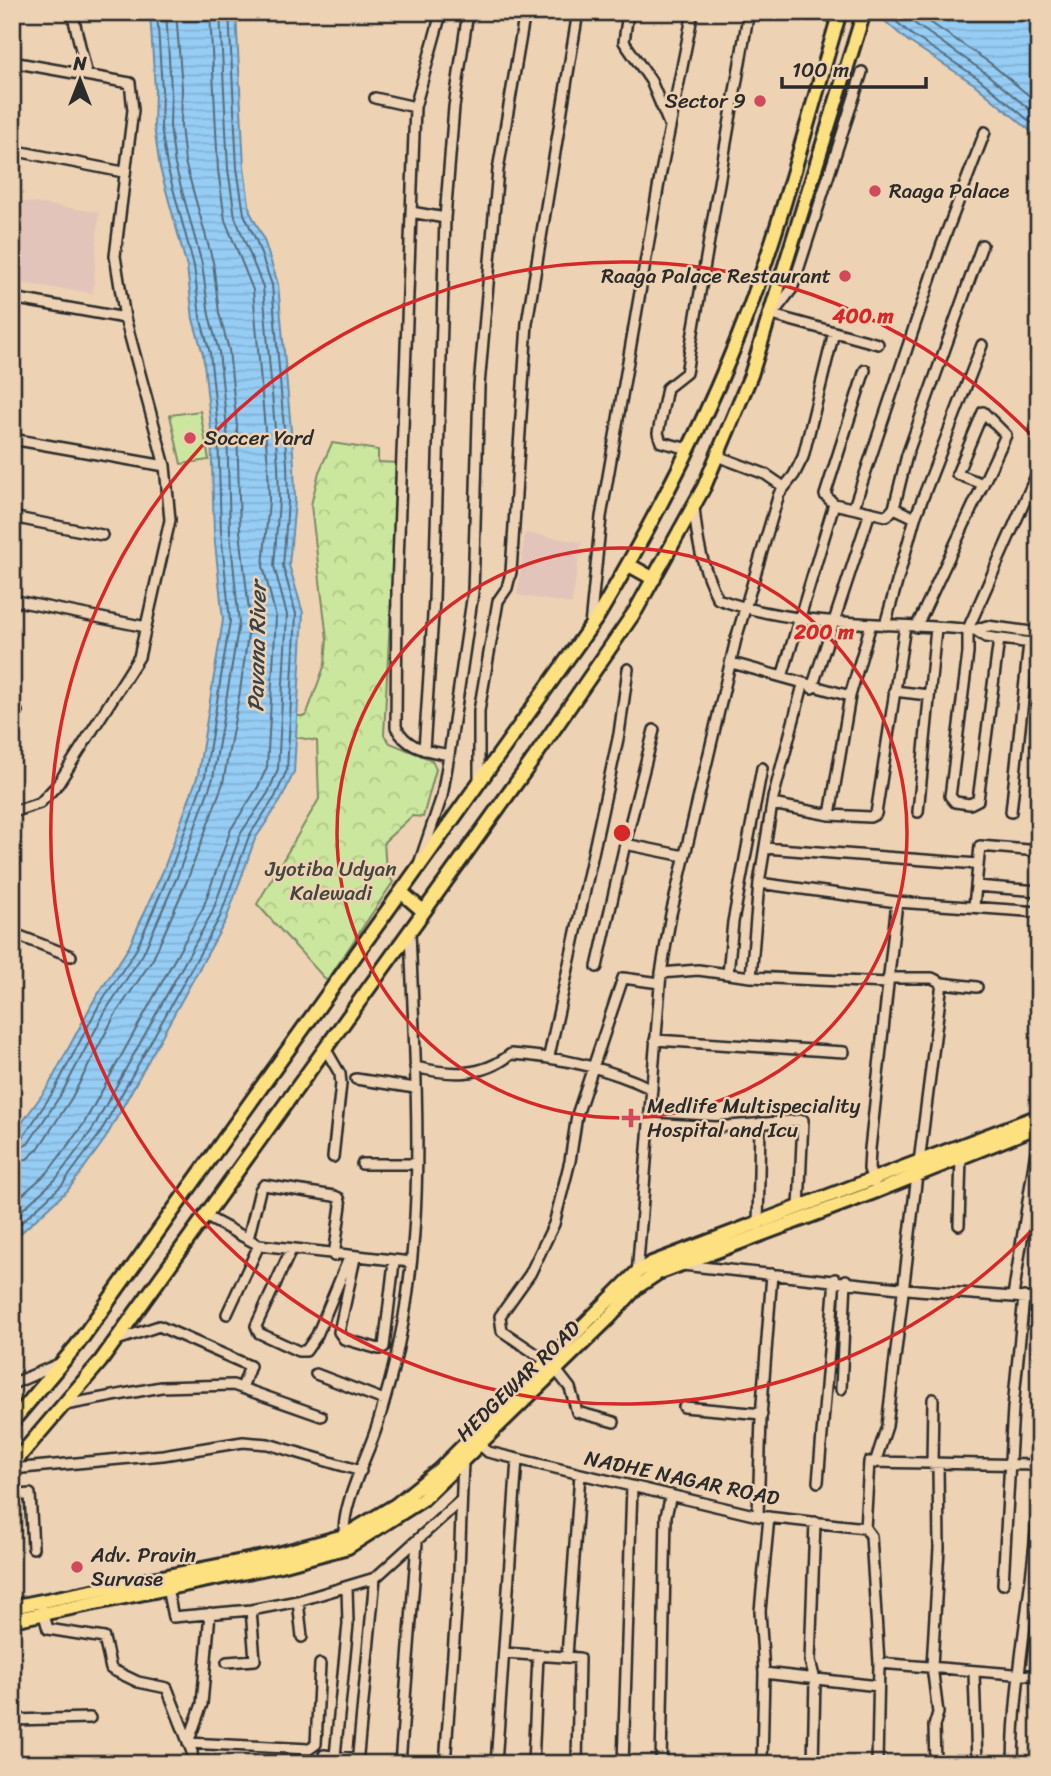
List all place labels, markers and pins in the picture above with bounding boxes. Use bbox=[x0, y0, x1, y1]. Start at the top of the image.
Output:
place label: Sector 9 bbox=[665, 82, 746, 120]
marker: Sector 9 bbox=[752, 93, 768, 109]
place label: Raaga Palace bbox=[889, 172, 1009, 210]
marker: Raaga Palace bbox=[867, 183, 883, 199]
place label: Raaga Palace Restaurant bbox=[601, 257, 831, 295]
marker: Raaga Palace Restaurant bbox=[837, 268, 853, 284]
place label: Soccer Yard bbox=[204, 419, 315, 457]
marker: Soccer Yard bbox=[182, 430, 198, 446]
centre of rings bbox=[610, 821, 634, 845]
place label: Medlife Multispeciality Hospital and Icu bbox=[647, 1087, 860, 1149]
marker: Medlife Multispeciality Hospital and Icu bbox=[621, 1108, 641, 1128]
place label: Adv. Pravin Survase bbox=[90, 1536, 196, 1598]
marker: Adv. Pravin Survase bbox=[69, 1559, 85, 1575]

